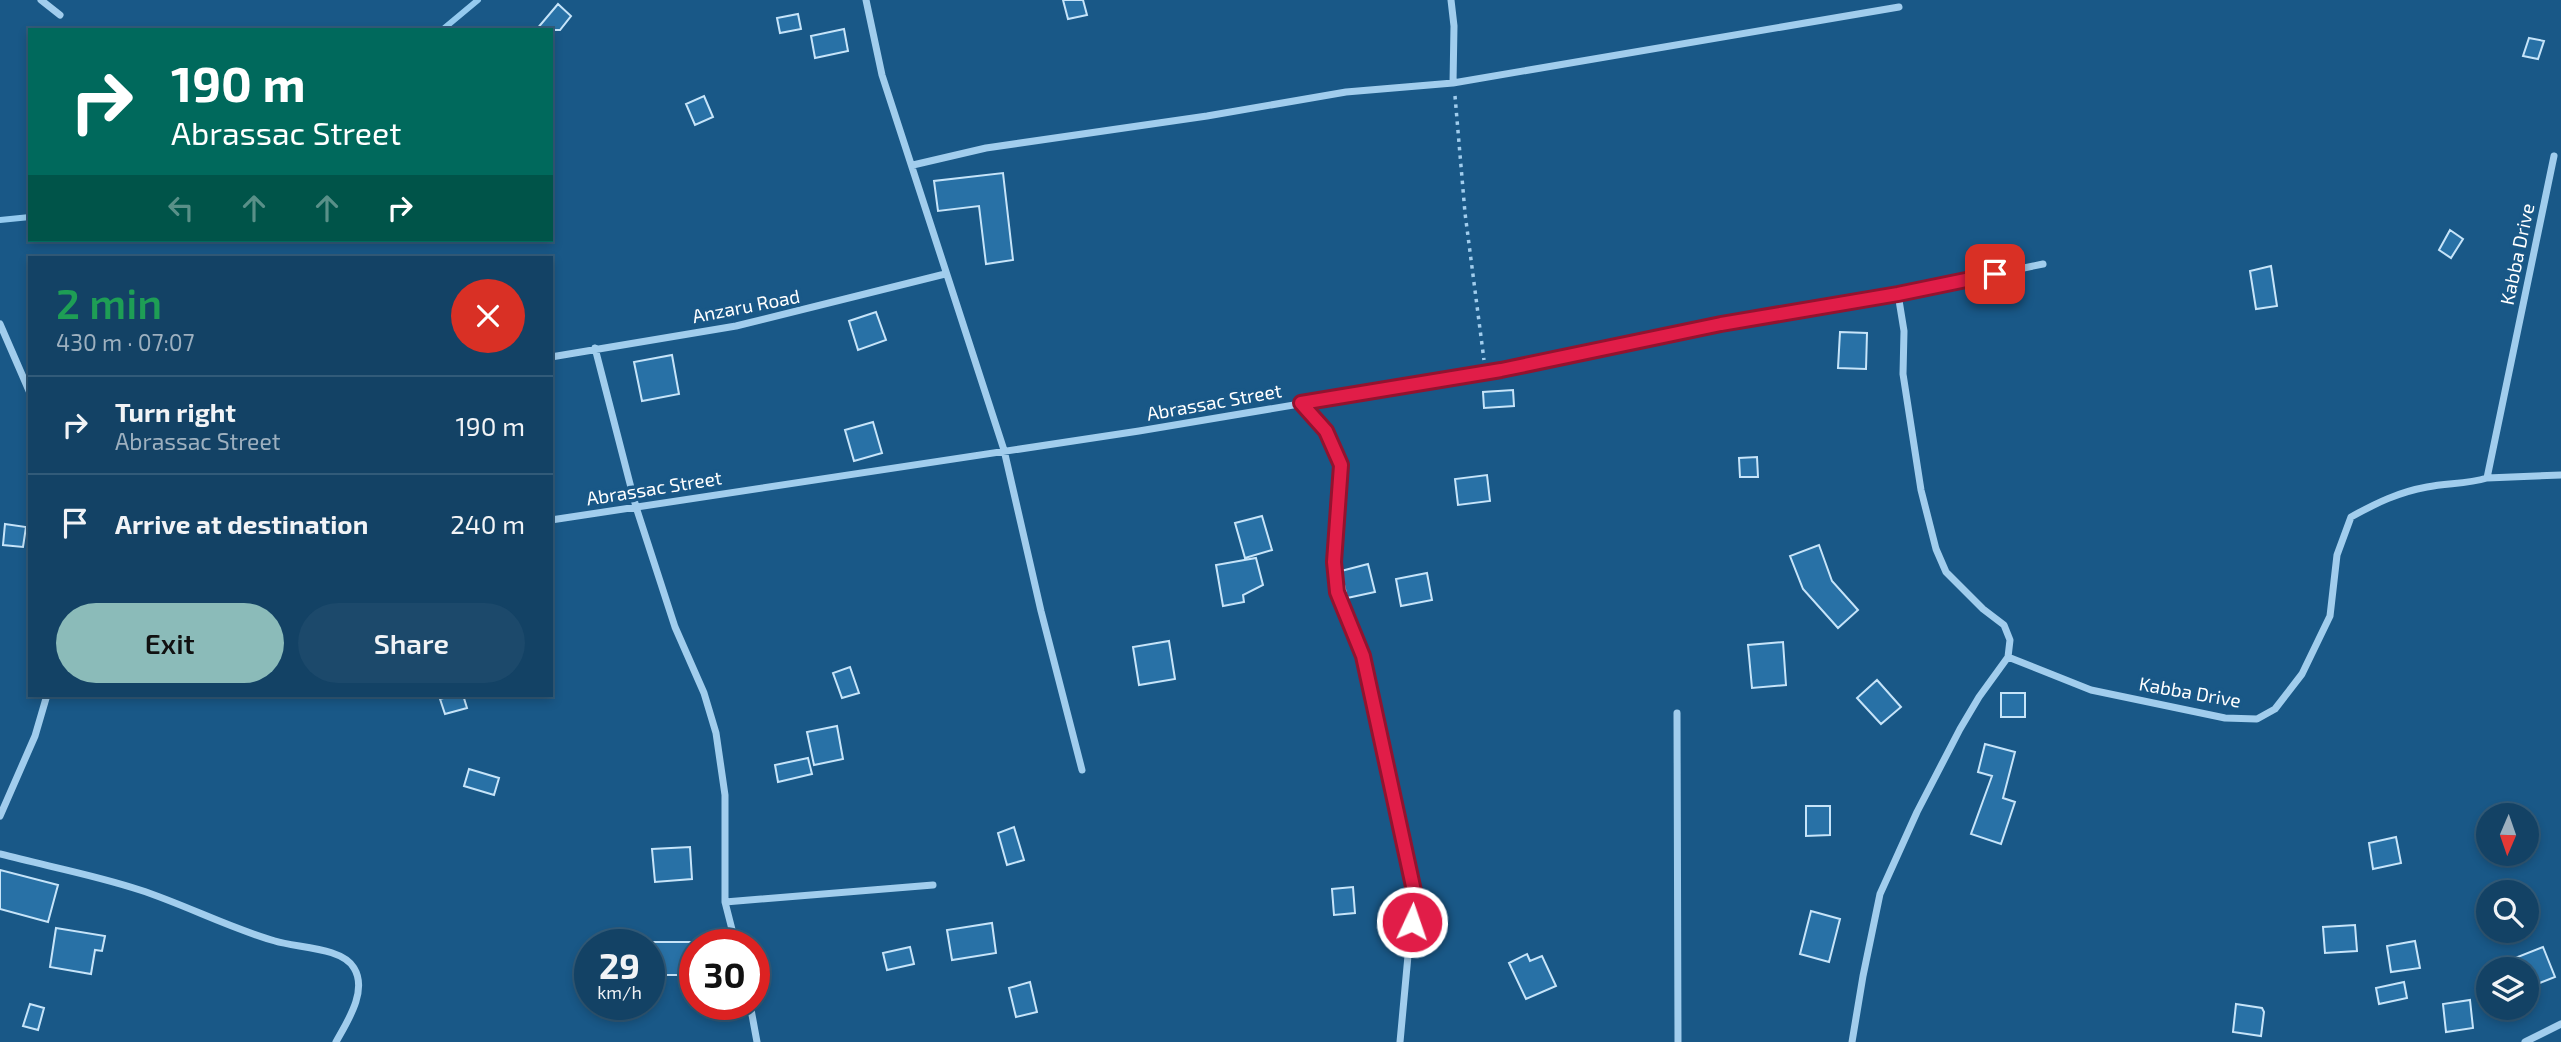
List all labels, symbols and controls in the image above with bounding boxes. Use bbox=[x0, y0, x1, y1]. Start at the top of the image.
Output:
text: 190 m bbox=[171, 53, 306, 112]
icon: right bbox=[56, 56, 147, 147]
text: Abrassac Street bbox=[171, 113, 401, 151]
icon: left bbox=[162, 189, 200, 227]
icon: ahead bbox=[235, 189, 273, 227]
icon: ahead bbox=[308, 189, 346, 227]
icon: right bbox=[381, 189, 419, 227]
street label: Kabba Drive bbox=[2495, 201, 2538, 307]
pin bbox=[1965, 244, 2025, 304]
icon: arrive bbox=[1976, 255, 2014, 293]
text: 2 min bbox=[56, 277, 162, 327]
button: close bbox=[451, 279, 525, 353]
street label: Anzaru Road bbox=[690, 284, 802, 327]
text: 430 m · 07:07 bbox=[56, 328, 194, 356]
street label: Abrassac Street bbox=[1145, 378, 1283, 425]
text: Turn right bbox=[115, 396, 236, 427]
icon: right bbox=[56, 406, 94, 444]
text: 190 m bbox=[456, 410, 525, 441]
text: Abrassac Street bbox=[115, 427, 281, 455]
street label: Abrassac Street bbox=[585, 465, 723, 510]
icon: arrive bbox=[56, 504, 94, 542]
text: Arrive at destination bbox=[115, 508, 368, 539]
text: 240 m bbox=[450, 508, 525, 539]
button: Exit bbox=[56, 603, 284, 683]
button: Share bbox=[298, 603, 525, 683]
street label: Kabba Drive bbox=[2137, 671, 2243, 712]
north arrow bbox=[2476, 803, 2539, 866]
map controls bbox=[2476, 803, 2539, 1020]
button: search bbox=[2476, 880, 2539, 943]
position arrow bbox=[1375, 885, 1449, 959]
speed limit sign: 30 bbox=[679, 929, 770, 1020]
text: 29 bbox=[599, 944, 640, 986]
button: layers bbox=[2476, 957, 2539, 1020]
text: km/h bbox=[597, 981, 642, 1003]

